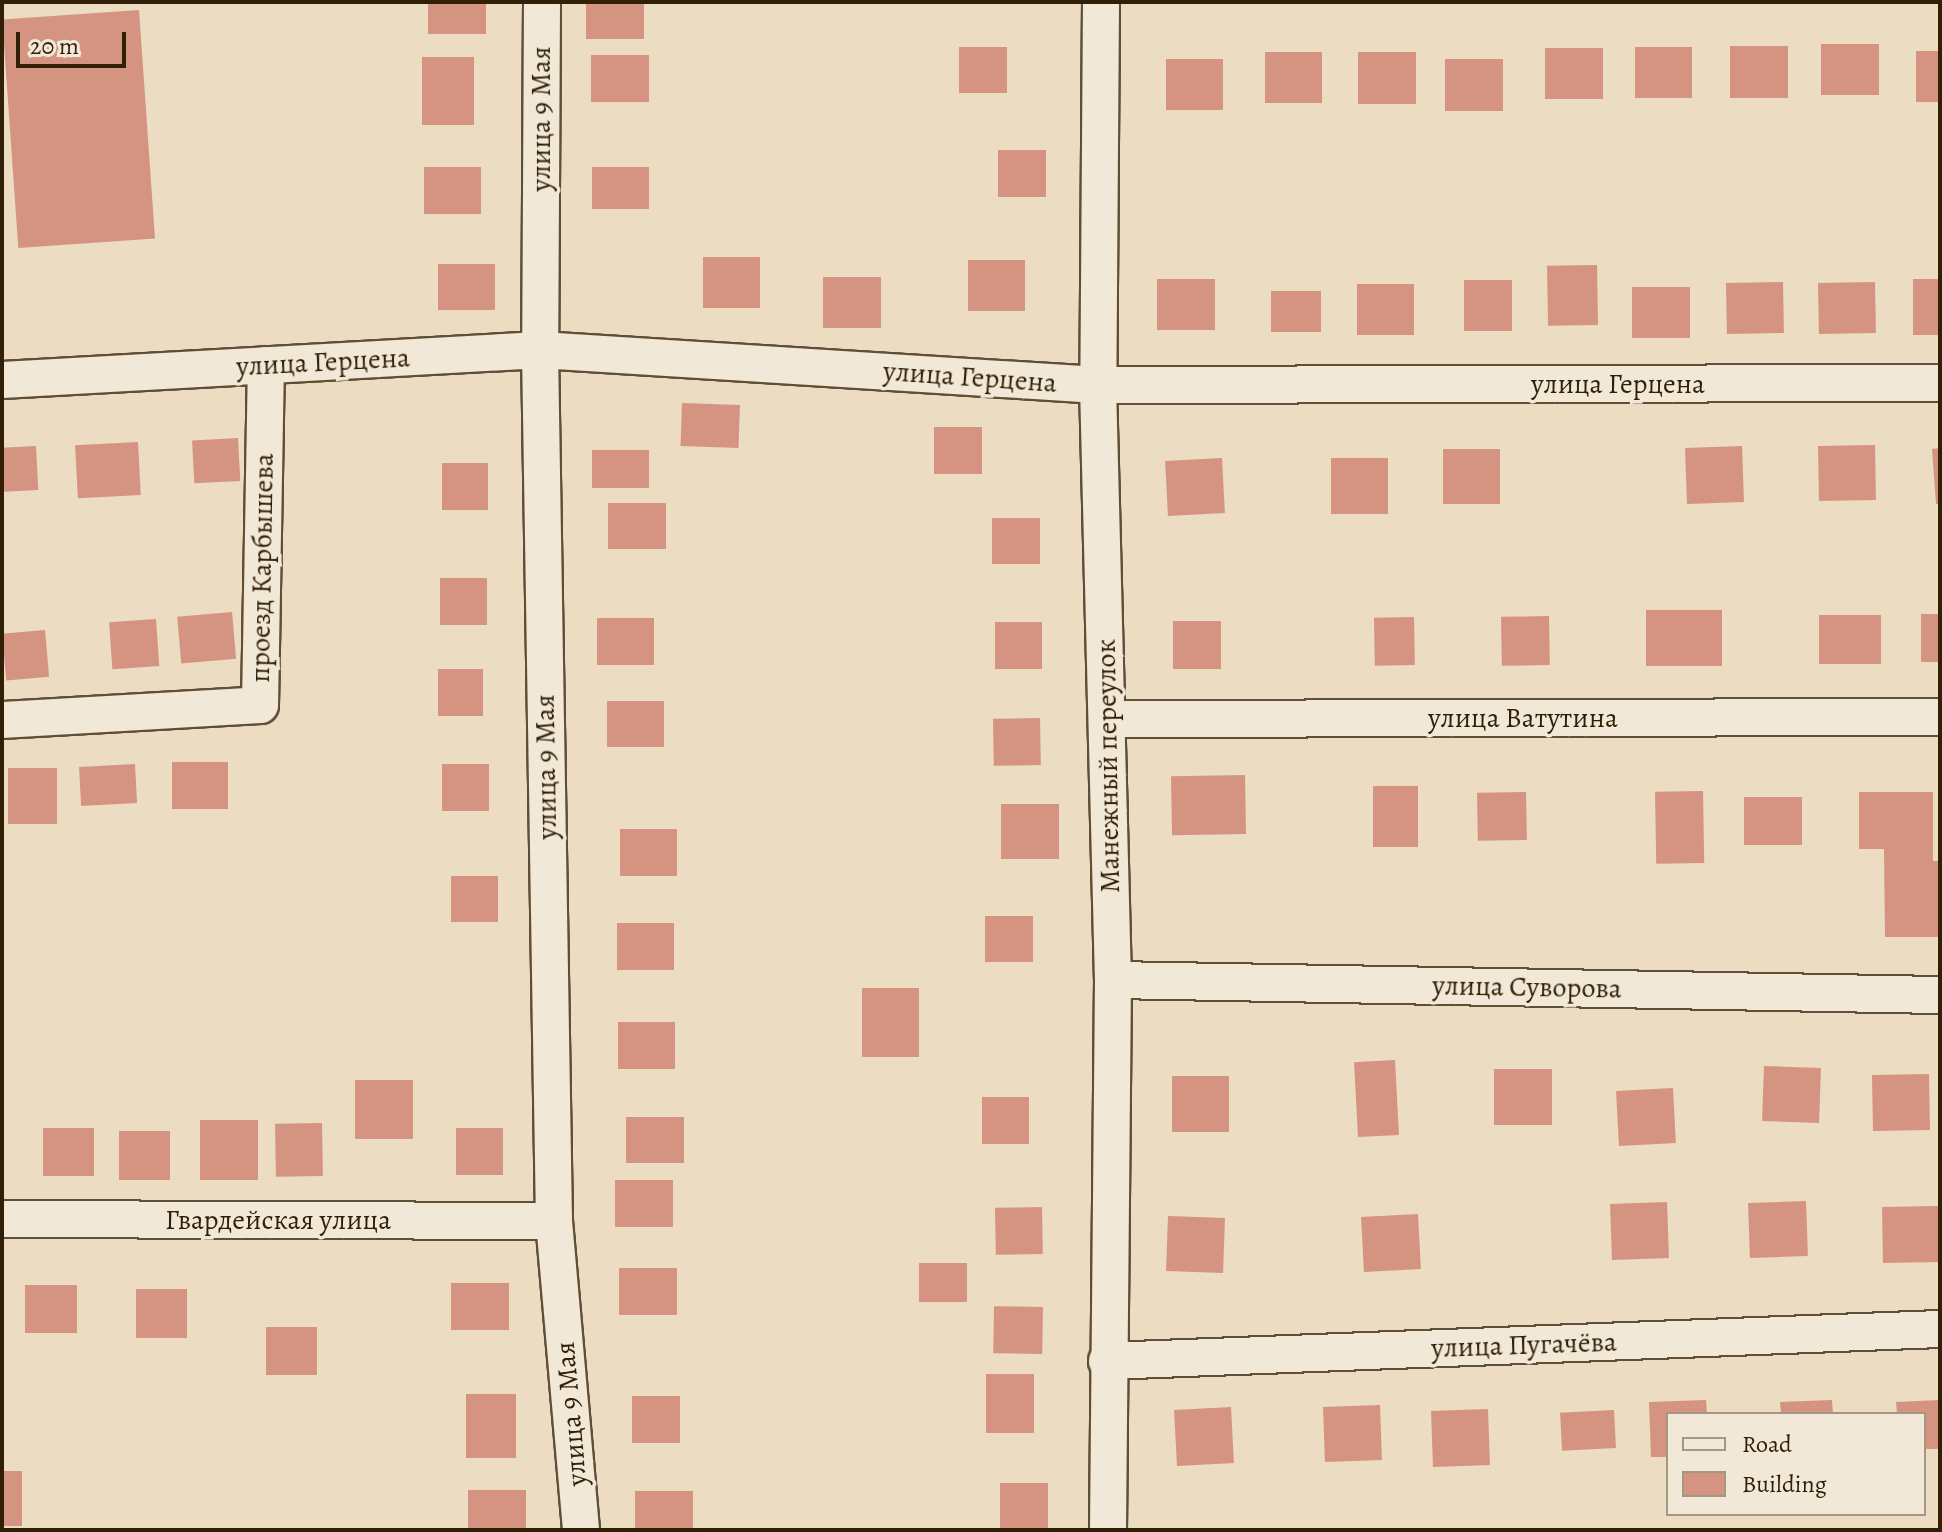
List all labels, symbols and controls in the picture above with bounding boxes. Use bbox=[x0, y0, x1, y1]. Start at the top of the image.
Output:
scale bar bbox=[20, 16, 130, 66]
text: 20 m bbox=[30, 30, 79, 62]
street label: улица 9 Мая bbox=[524, 46, 558, 192]
street label: улица Герцена bbox=[235, 341, 411, 383]
street label: улица Герцена bbox=[882, 354, 1058, 400]
street label: улица Герцена bbox=[1531, 367, 1705, 401]
street label: проезд Карбышева bbox=[243, 453, 281, 683]
street label: Манежный переулок bbox=[1089, 639, 1127, 893]
street label: улица 9 Мая bbox=[528, 694, 564, 840]
street label: улица Ватутина bbox=[1428, 701, 1618, 735]
street label: улица Суворова bbox=[1432, 969, 1622, 1005]
street label: Гвардейская улица bbox=[165, 1203, 391, 1237]
street label: улица Пугачёва bbox=[1431, 1325, 1617, 1365]
street label: улица 9 Мая bbox=[548, 1340, 594, 1488]
legend bbox=[1666, 1412, 1926, 1516]
text: Road bbox=[1742, 1428, 1792, 1460]
text: Building bbox=[1742, 1468, 1827, 1500]

